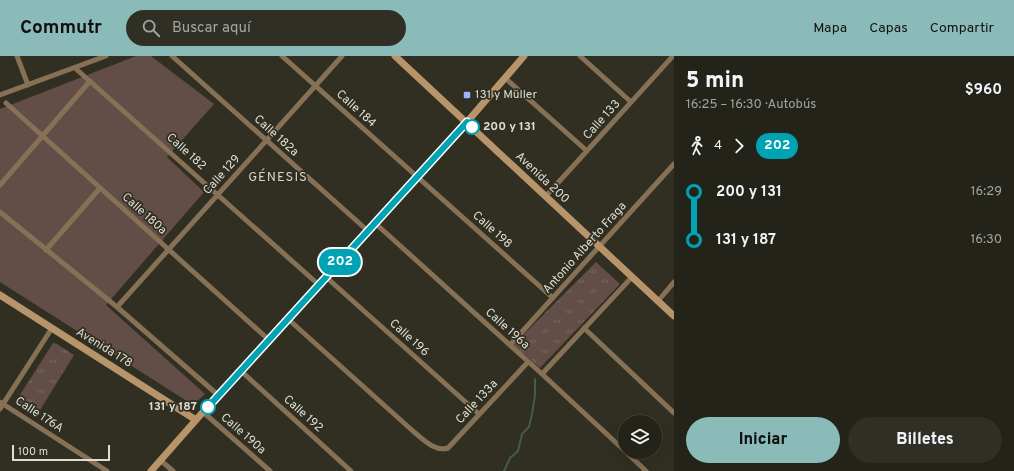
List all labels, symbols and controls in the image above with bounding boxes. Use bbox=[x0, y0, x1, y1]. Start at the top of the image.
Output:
search box bbox=[126, 10, 406, 46]
text: Commutr bbox=[20, 16, 102, 40]
icon: search bbox=[140, 17, 162, 39]
text: Buscar aquí bbox=[172, 19, 251, 38]
text: Mapa bbox=[813, 20, 847, 37]
text: Capas bbox=[869, 20, 908, 37]
text: Compartir bbox=[930, 20, 994, 37]
text: 5 min bbox=[686, 68, 744, 95]
text: $960 bbox=[965, 81, 1002, 100]
street label: Calle 184 bbox=[332, 87, 380, 131]
place label: 131 y Müller bbox=[475, 87, 537, 103]
marker: 131 y Müller bbox=[462, 90, 472, 100]
street label: Calle 133 bbox=[580, 97, 624, 143]
text: 16:25 – 16:30 · Autobús bbox=[686, 97, 816, 113]
street label: Calle 182a bbox=[250, 112, 302, 160]
marker: 200 y 131 bbox=[464, 119, 480, 135]
place label: 200 y 131 bbox=[483, 119, 536, 135]
street label: Calle 182 bbox=[163, 130, 209, 174]
icon: walk bbox=[686, 135, 708, 157]
icon: forward bbox=[728, 135, 750, 157]
text: 202 bbox=[764, 137, 790, 154]
text: 4 bbox=[714, 138, 722, 154]
street label: Avenida 200 bbox=[511, 149, 573, 207]
street label: Calle 129 bbox=[200, 152, 244, 198]
district label: GÉNESIS bbox=[248, 168, 308, 186]
text: 200 y 131 bbox=[716, 183, 782, 202]
text: 16:29 bbox=[971, 184, 1002, 200]
street label: Calle 180a bbox=[118, 190, 170, 238]
street label: Antonio Alberto Fraga bbox=[540, 199, 630, 297]
street label: Calle 198 bbox=[469, 208, 515, 252]
text: 131 y 187 bbox=[716, 231, 776, 250]
text: 16:30 bbox=[970, 232, 1002, 248]
line badge: 202 bbox=[317, 249, 363, 275]
text: 202 bbox=[327, 253, 353, 270]
street label: Calle 196a bbox=[481, 305, 533, 353]
street label: Calle 196 bbox=[386, 316, 432, 360]
street label: Avenida 178 bbox=[73, 324, 135, 372]
street label: Calle 133a bbox=[452, 376, 502, 428]
street label: Calle 192 bbox=[280, 392, 326, 436]
street label: Calle 176A bbox=[12, 393, 66, 437]
place label: 131 y 187 bbox=[149, 399, 197, 415]
marker: 131 y 187 bbox=[200, 399, 216, 415]
street label: Calle 190a bbox=[217, 410, 269, 458]
map controls bbox=[618, 415, 662, 459]
button: layers bbox=[618, 415, 662, 459]
button: Iniciar bbox=[686, 417, 840, 463]
button: Billetes bbox=[848, 417, 1002, 463]
scale bar bbox=[12, 443, 110, 462]
text: 100 m bbox=[18, 445, 48, 459]

